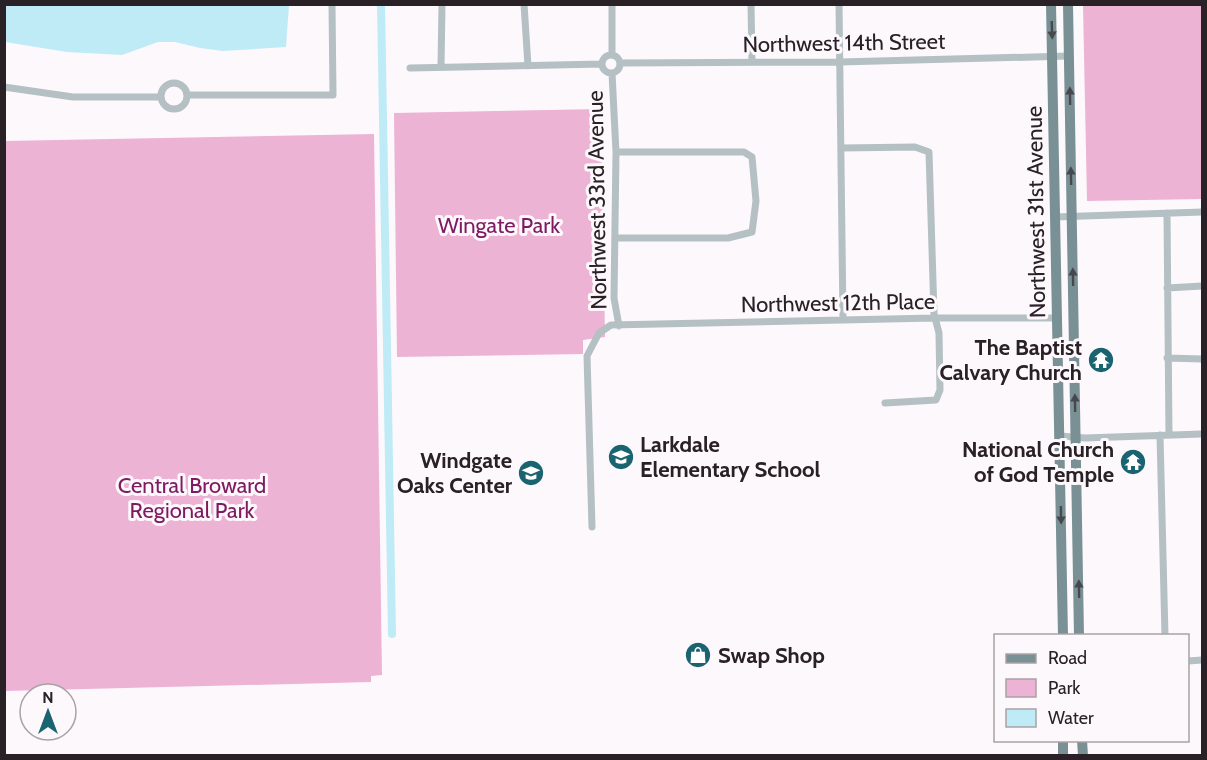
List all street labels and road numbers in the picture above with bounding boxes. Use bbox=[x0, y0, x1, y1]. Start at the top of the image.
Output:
street label: Northwest 14th Street bbox=[742, 28, 946, 58]
street label: Northwest 33rd Avenue bbox=[582, 90, 612, 310]
street label: Northwest 31st Avenue bbox=[1021, 106, 1051, 318]
street label: Northwest 12th Place bbox=[741, 288, 935, 318]

